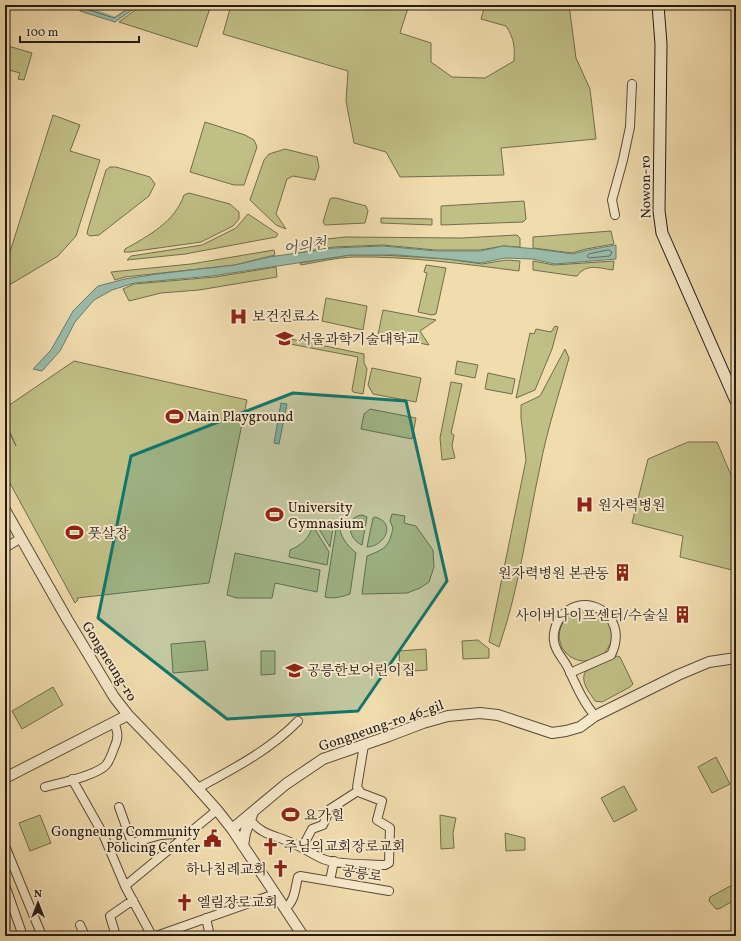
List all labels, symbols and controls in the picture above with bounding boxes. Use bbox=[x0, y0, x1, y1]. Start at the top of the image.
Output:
scale bar bbox=[20, 18, 139, 44]
text: 100 m bbox=[26, 25, 59, 41]
street label: Nowon-ro bbox=[636, 155, 657, 219]
water label: 어의천 bbox=[282, 233, 330, 261]
hospital icon: 보건진료소 bbox=[229, 306, 249, 326]
place label: 보건진료소 bbox=[252, 308, 320, 327]
school or university icon: 서울과학기술대학교 bbox=[275, 329, 295, 349]
place label: 서울과학기술대학교 bbox=[298, 331, 420, 350]
sports icon: Main Playground bbox=[164, 406, 184, 426]
place label: Main Playground bbox=[187, 408, 294, 427]
hospital icon: 원자력병원 bbox=[575, 495, 595, 515]
place label: 원자력병원 bbox=[598, 497, 666, 516]
place label: University Gymnasium bbox=[288, 499, 364, 534]
sports icon: University Gymnasium bbox=[265, 505, 285, 525]
sports icon: 풋살장 bbox=[65, 523, 85, 543]
place label: 풋살장 bbox=[88, 525, 129, 544]
building icon: 원자력병원 본관동 bbox=[612, 563, 632, 583]
place label: 원자력병원 본관동 bbox=[498, 565, 609, 584]
building icon: 사이버나이프센터/수술실 bbox=[672, 605, 692, 625]
place label: 사이버나이프센터/수술실 bbox=[515, 607, 669, 626]
street label: Gongneung-ro bbox=[77, 618, 141, 705]
school or university icon: 공릉한보어린이집 bbox=[284, 660, 304, 680]
place label: 공릉한보어린이집 bbox=[307, 662, 415, 681]
street label: Gongneung-ro 46-gil bbox=[317, 696, 446, 757]
sports icon: 요가힐 bbox=[281, 805, 301, 825]
place label: 요가힐 bbox=[304, 807, 345, 826]
place label: Gongneung Community Policing Center bbox=[51, 823, 200, 858]
public building icon: Gongneung Community Policing Center bbox=[203, 829, 223, 849]
church icon: 주님의교회장로교회 bbox=[261, 836, 281, 856]
place label: 주님의교회장로교회 bbox=[284, 838, 406, 857]
church icon: 하나침례교회 bbox=[270, 859, 290, 879]
place label: 하나침례교회 bbox=[186, 861, 267, 880]
street label: 공릉로 bbox=[340, 862, 384, 887]
north arrow bbox=[18, 883, 58, 923]
text: N bbox=[34, 887, 42, 902]
church icon: 엘림장로교회 bbox=[174, 892, 194, 912]
place label: 엘림장로교회 bbox=[197, 894, 278, 913]

